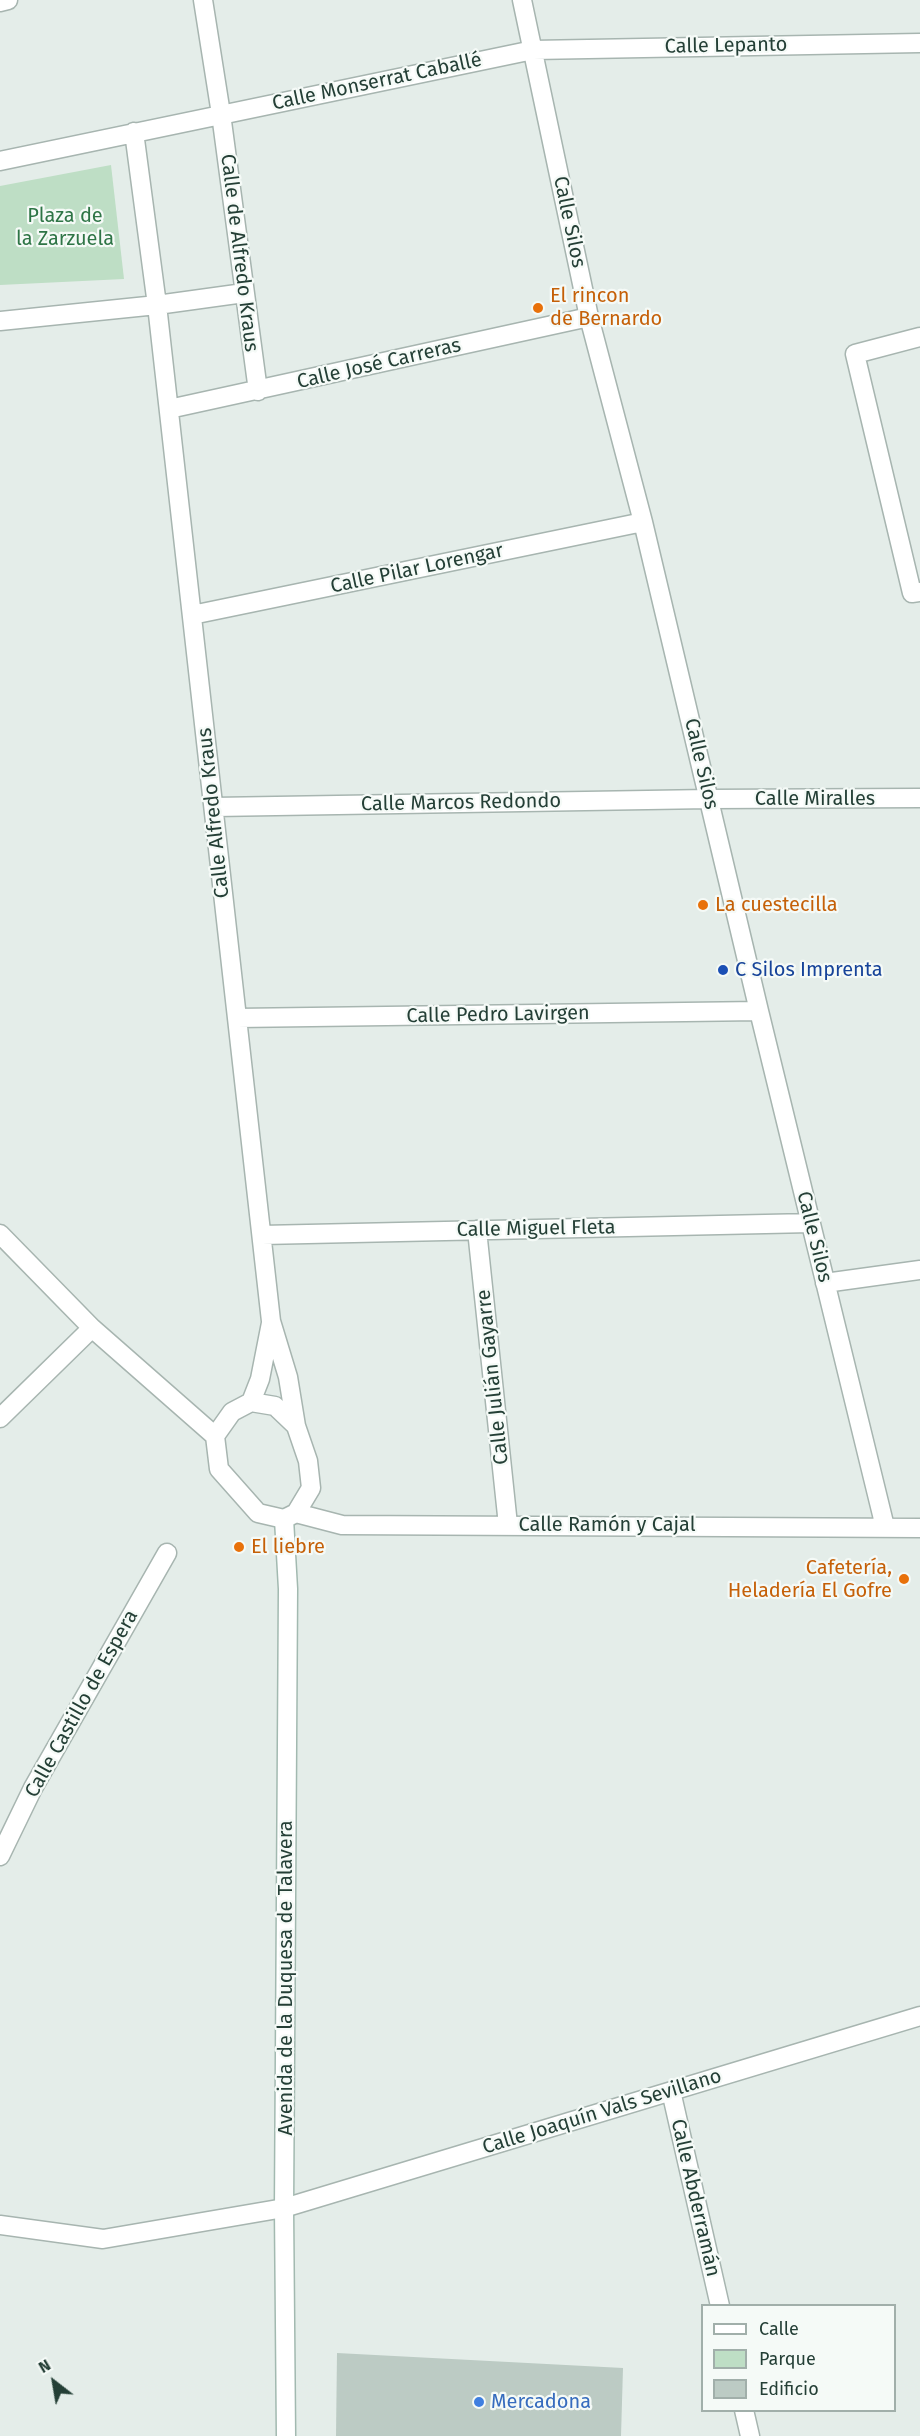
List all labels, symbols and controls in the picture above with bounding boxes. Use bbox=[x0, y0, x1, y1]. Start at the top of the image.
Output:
street label: Calle Lepanto bbox=[664, 33, 788, 59]
street label: Calle Monserrat Caballé bbox=[270, 48, 484, 116]
street label: Calle de Alfredo Kraus bbox=[215, 153, 263, 353]
street label: Calle Silos bbox=[548, 174, 590, 270]
park label: Plaza de la Zarzuela bbox=[16, 204, 114, 251]
place label: El rincon de Bernardo bbox=[550, 284, 662, 331]
marker: El rincon de Bernardo bbox=[531, 301, 545, 315]
street label: Calle José Carreras bbox=[295, 333, 463, 395]
street label: Calle Pilar Lorengar bbox=[328, 539, 506, 599]
street label: Calle Silos bbox=[679, 716, 723, 812]
street label: Calle Alfredo Kraus bbox=[193, 727, 235, 899]
street label: Calle Miralles bbox=[755, 787, 875, 811]
street label: Calle Marcos Redondo bbox=[361, 789, 561, 817]
place label: La cuestecilla bbox=[715, 893, 838, 917]
marker: La cuestecilla bbox=[696, 898, 710, 912]
place label: C Silos Imprenta bbox=[735, 958, 883, 982]
marker: C Silos Imprenta bbox=[716, 963, 730, 977]
street label: Calle Pedro Lavirgen bbox=[406, 1001, 590, 1029]
street label: Calle Silos bbox=[791, 1189, 837, 1285]
street label: Calle Miguel Fleta bbox=[456, 1216, 616, 1242]
street label: Calle Julián Gayarre bbox=[472, 1288, 514, 1466]
street label: Calle Ramón y Cajal bbox=[518, 1513, 696, 1537]
place label: El liebre bbox=[251, 1535, 325, 1559]
marker: El liebre bbox=[232, 1540, 246, 1554]
place label: Cafetería, Heladería El Gofre bbox=[728, 1556, 892, 1603]
marker: Cafetería, Heladería El Gofre bbox=[897, 1572, 911, 1586]
street label: Calle Castillo de Espera bbox=[20, 1606, 144, 1802]
street label: Avenida de la Duquesa de Talavera bbox=[274, 1820, 298, 2136]
street label: Calle Joaquín Vals Sevillano bbox=[480, 2064, 724, 2160]
street label: Calle Abderramán bbox=[665, 2117, 725, 2279]
legend bbox=[701, 2304, 896, 2412]
text: Calle bbox=[759, 2318, 799, 2340]
text: Parque bbox=[759, 2348, 816, 2370]
north arrow bbox=[24, 2352, 84, 2412]
text: N bbox=[35, 2355, 54, 2377]
text: Edificio bbox=[759, 2378, 819, 2400]
place label: Mercadona bbox=[491, 2390, 591, 2414]
marker: Mercadona bbox=[472, 2395, 486, 2409]

